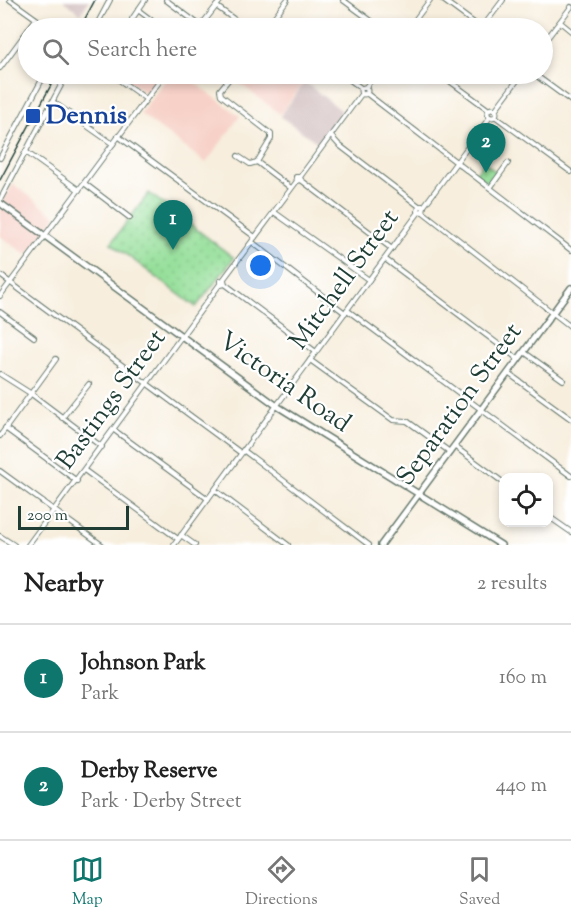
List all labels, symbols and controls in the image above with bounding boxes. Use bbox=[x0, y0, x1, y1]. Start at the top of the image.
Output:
search box bbox=[18, 18, 553, 84]
icon: search bbox=[39, 35, 72, 68]
text: Search here bbox=[87, 35, 197, 67]
place label: Dennis bbox=[46, 98, 127, 135]
marker: Dennis bbox=[24, 107, 42, 125]
pin: 2 bbox=[466, 124, 506, 173]
pin: 1 bbox=[154, 200, 192, 250]
street label: Mitchell Street bbox=[281, 202, 409, 358]
your location bbox=[246, 251, 275, 280]
street label: Separation Street bbox=[388, 316, 532, 494]
street label: Bastings Street bbox=[48, 322, 176, 478]
street label: Victoria Road bbox=[210, 324, 358, 443]
map controls bbox=[499, 473, 553, 527]
button: locate bbox=[499, 473, 553, 527]
scale bar bbox=[18, 503, 129, 530]
text: 200 m bbox=[27, 505, 68, 528]
text: Nearby bbox=[24, 566, 104, 603]
text: 2 results bbox=[477, 570, 547, 599]
text: Johnson Park bbox=[81, 648, 206, 680]
text: 1 bbox=[40, 664, 47, 693]
text: 160 m bbox=[499, 664, 547, 693]
text: Park bbox=[81, 680, 119, 709]
text: Derby Reserve bbox=[81, 756, 217, 788]
text: 2 bbox=[39, 772, 48, 801]
text: 440 m bbox=[496, 772, 547, 801]
text: Park · Derby Street bbox=[81, 788, 241, 817]
tab: Map bbox=[71, 853, 104, 912]
tab: Directions bbox=[245, 853, 318, 912]
tab: Saved bbox=[459, 853, 500, 912]

